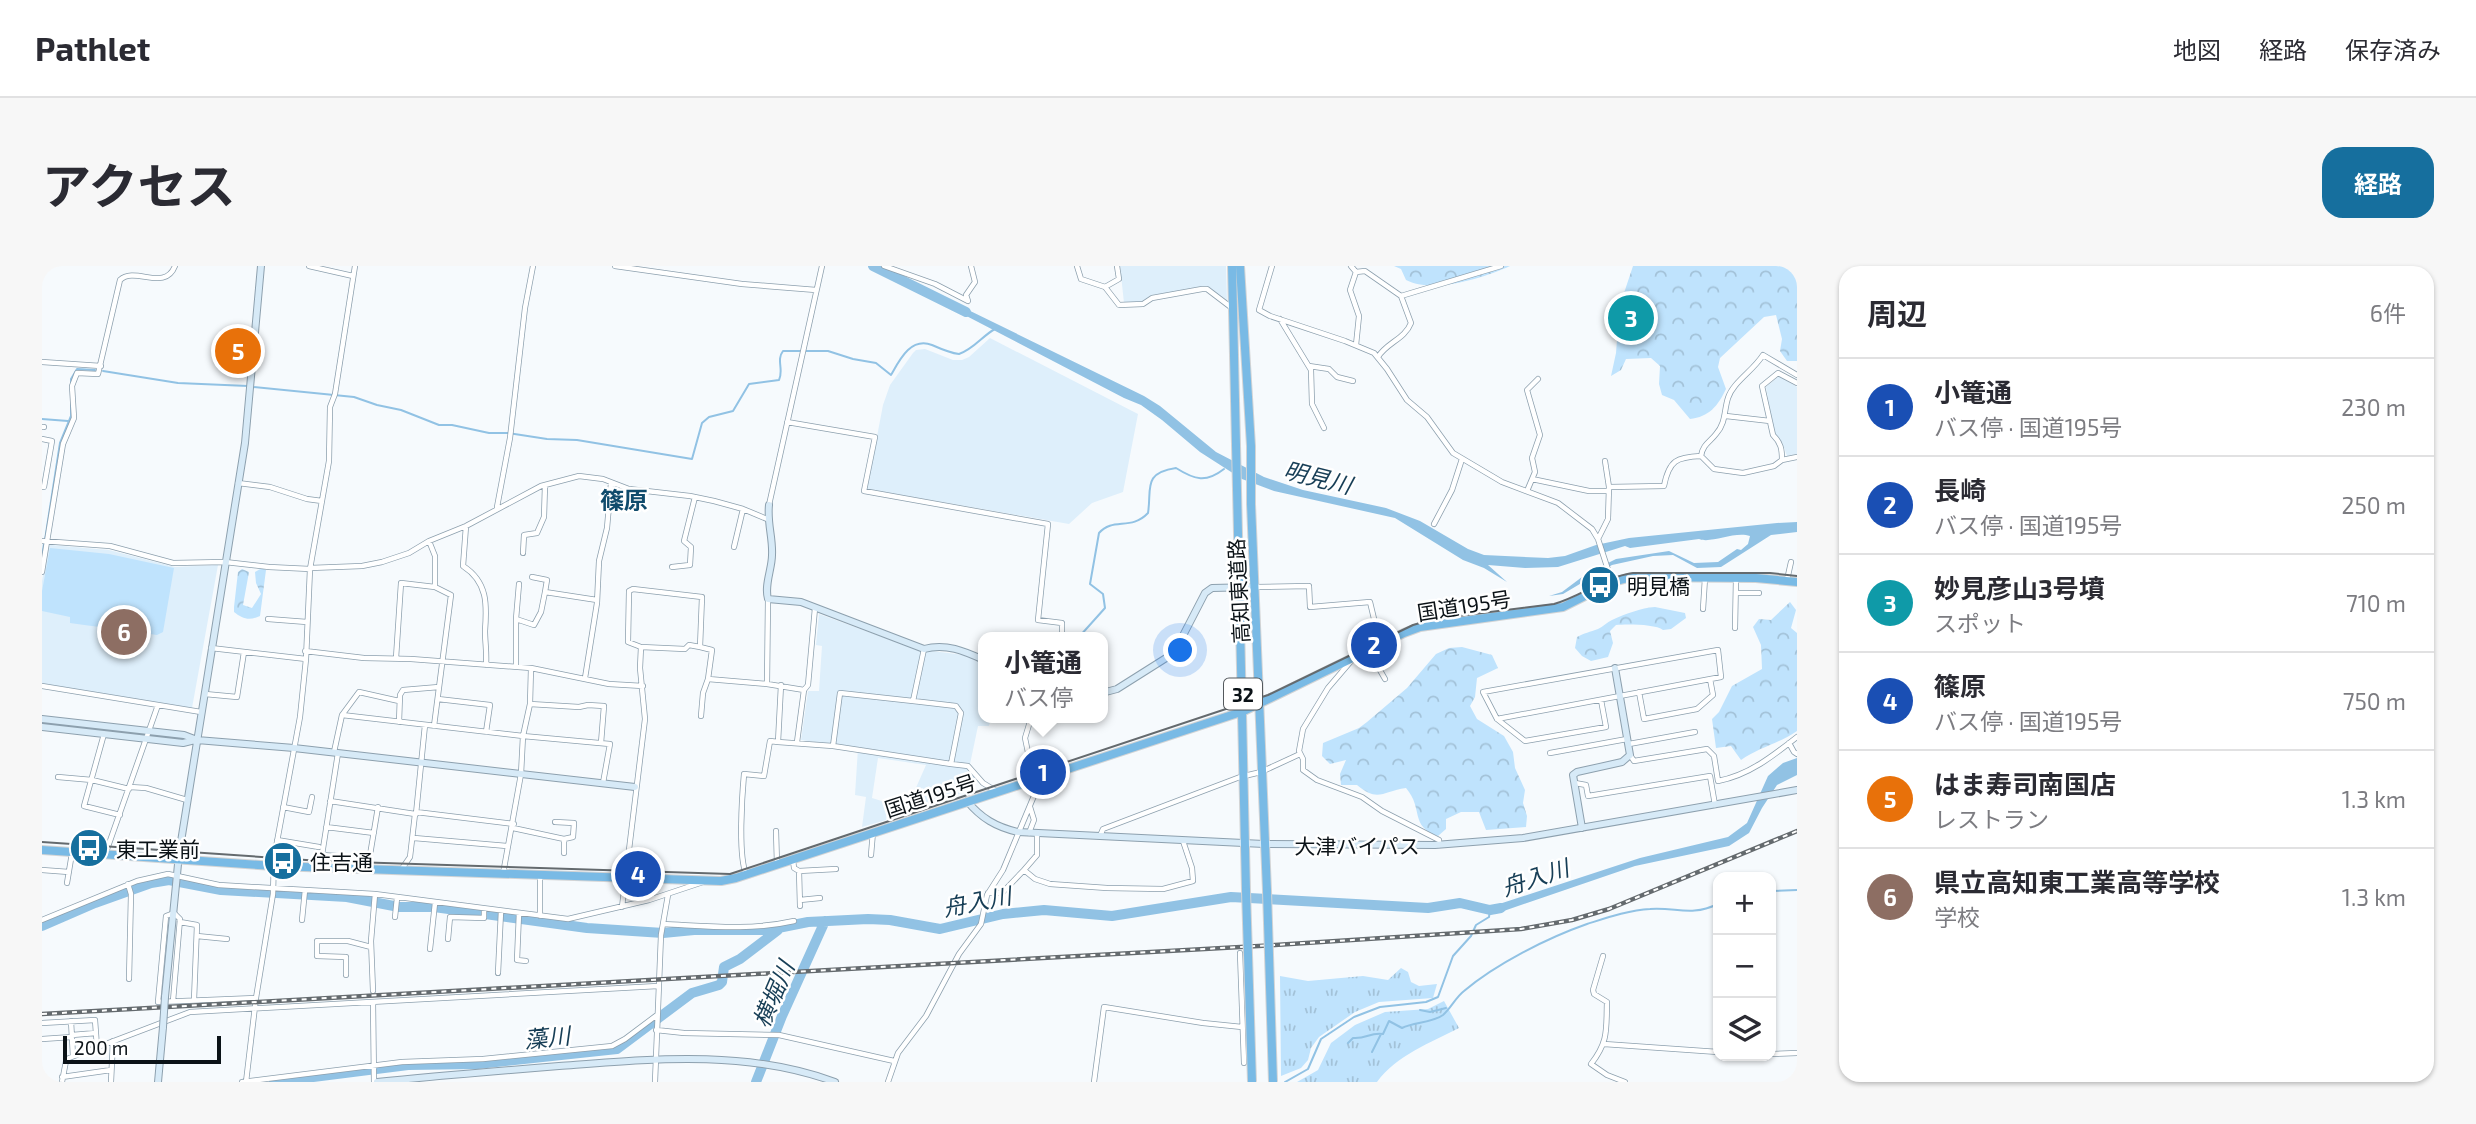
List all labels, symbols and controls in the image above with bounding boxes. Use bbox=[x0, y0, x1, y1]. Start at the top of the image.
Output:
text: Pathlet bbox=[35, 28, 150, 68]
text: 地図 bbox=[2173, 35, 2221, 64]
text: 経路 bbox=[2259, 35, 2307, 64]
text: 保存済み bbox=[2345, 35, 2441, 64]
button: 経路 bbox=[2322, 147, 2434, 218]
text: アクセス bbox=[42, 155, 236, 214]
pin: 3 bbox=[1608, 292, 1654, 344]
text: 周辺 bbox=[1867, 295, 1927, 331]
text: 6件 bbox=[2370, 299, 2406, 327]
pin: 5 bbox=[215, 325, 261, 377]
text: 小篭通 bbox=[1934, 376, 2012, 407]
text: 1 bbox=[1885, 393, 1895, 421]
text: 230 m bbox=[2341, 393, 2406, 421]
text: バス停 · 国道195号 bbox=[1934, 413, 2122, 441]
water label: 明見川 bbox=[1281, 455, 1358, 500]
text: 長崎 bbox=[1934, 474, 1986, 505]
district label: 篠原 bbox=[600, 485, 648, 514]
text: 2 bbox=[1883, 491, 1897, 519]
text: 250 m bbox=[2342, 491, 2406, 519]
text: バス停 · 国道195号 bbox=[1934, 511, 2122, 539]
street label: 高知東道路 bbox=[1223, 538, 1253, 644]
bus stop icon: 明見橋 bbox=[1579, 564, 1621, 606]
text: 妙見彦山3号墳 bbox=[1934, 572, 2105, 603]
place label: 明見橋 bbox=[1627, 573, 1690, 598]
street label: 国道195号 bbox=[1415, 585, 1513, 625]
text: 3 bbox=[1883, 589, 1897, 617]
text: 710 m bbox=[2346, 589, 2406, 617]
pin: 6 bbox=[101, 606, 147, 658]
text: スポット bbox=[1934, 609, 2026, 637]
pin: 2 bbox=[1351, 619, 1397, 671]
popup bbox=[978, 632, 1108, 723]
your location bbox=[1163, 633, 1197, 667]
text: 小篭通 bbox=[1004, 646, 1082, 677]
text: 篠原 bbox=[1934, 670, 1986, 701]
road number: 32 bbox=[1224, 678, 1262, 710]
text: バス停 bbox=[1004, 683, 1073, 711]
text: 4 bbox=[1883, 687, 1897, 715]
text: 750 m bbox=[2343, 687, 2406, 715]
text: バス停 · 国道195号 bbox=[1934, 707, 2122, 735]
pin: 1 bbox=[1020, 746, 1066, 798]
street label: 国道195号 bbox=[881, 768, 979, 822]
text: はま寿司南国店 bbox=[1934, 768, 2116, 799]
text: 5 bbox=[1884, 785, 1896, 813]
text: 1.3 km bbox=[2342, 785, 2406, 813]
text: レストラン bbox=[1934, 805, 2049, 833]
bus stop icon: 東工業前 bbox=[68, 827, 110, 869]
street label: 大津バイパス bbox=[1294, 833, 1420, 858]
place label: 東工業前 bbox=[116, 836, 200, 861]
bus stop icon: 住吉通 bbox=[262, 840, 304, 882]
pin: 4 bbox=[615, 848, 661, 900]
place label: 住吉通 bbox=[310, 849, 373, 874]
water label: 舟入川 bbox=[1498, 852, 1575, 901]
text: 県立高知東工業高等学校 bbox=[1934, 866, 2220, 897]
map controls bbox=[1713, 872, 1776, 1061]
button: + bbox=[1713, 872, 1776, 935]
water label: 舟入川 bbox=[940, 880, 1016, 921]
text: 6 bbox=[1883, 883, 1897, 911]
text: 1.3 km bbox=[2342, 883, 2406, 911]
text: 学校 bbox=[1934, 903, 1980, 931]
button: − bbox=[1713, 935, 1776, 998]
water label: 横堀川 bbox=[747, 954, 801, 1031]
button: layers bbox=[1713, 998, 1776, 1061]
water label: 藻川 bbox=[523, 1020, 574, 1053]
scale bar bbox=[63, 1033, 220, 1065]
text: 200 m bbox=[74, 1036, 128, 1059]

